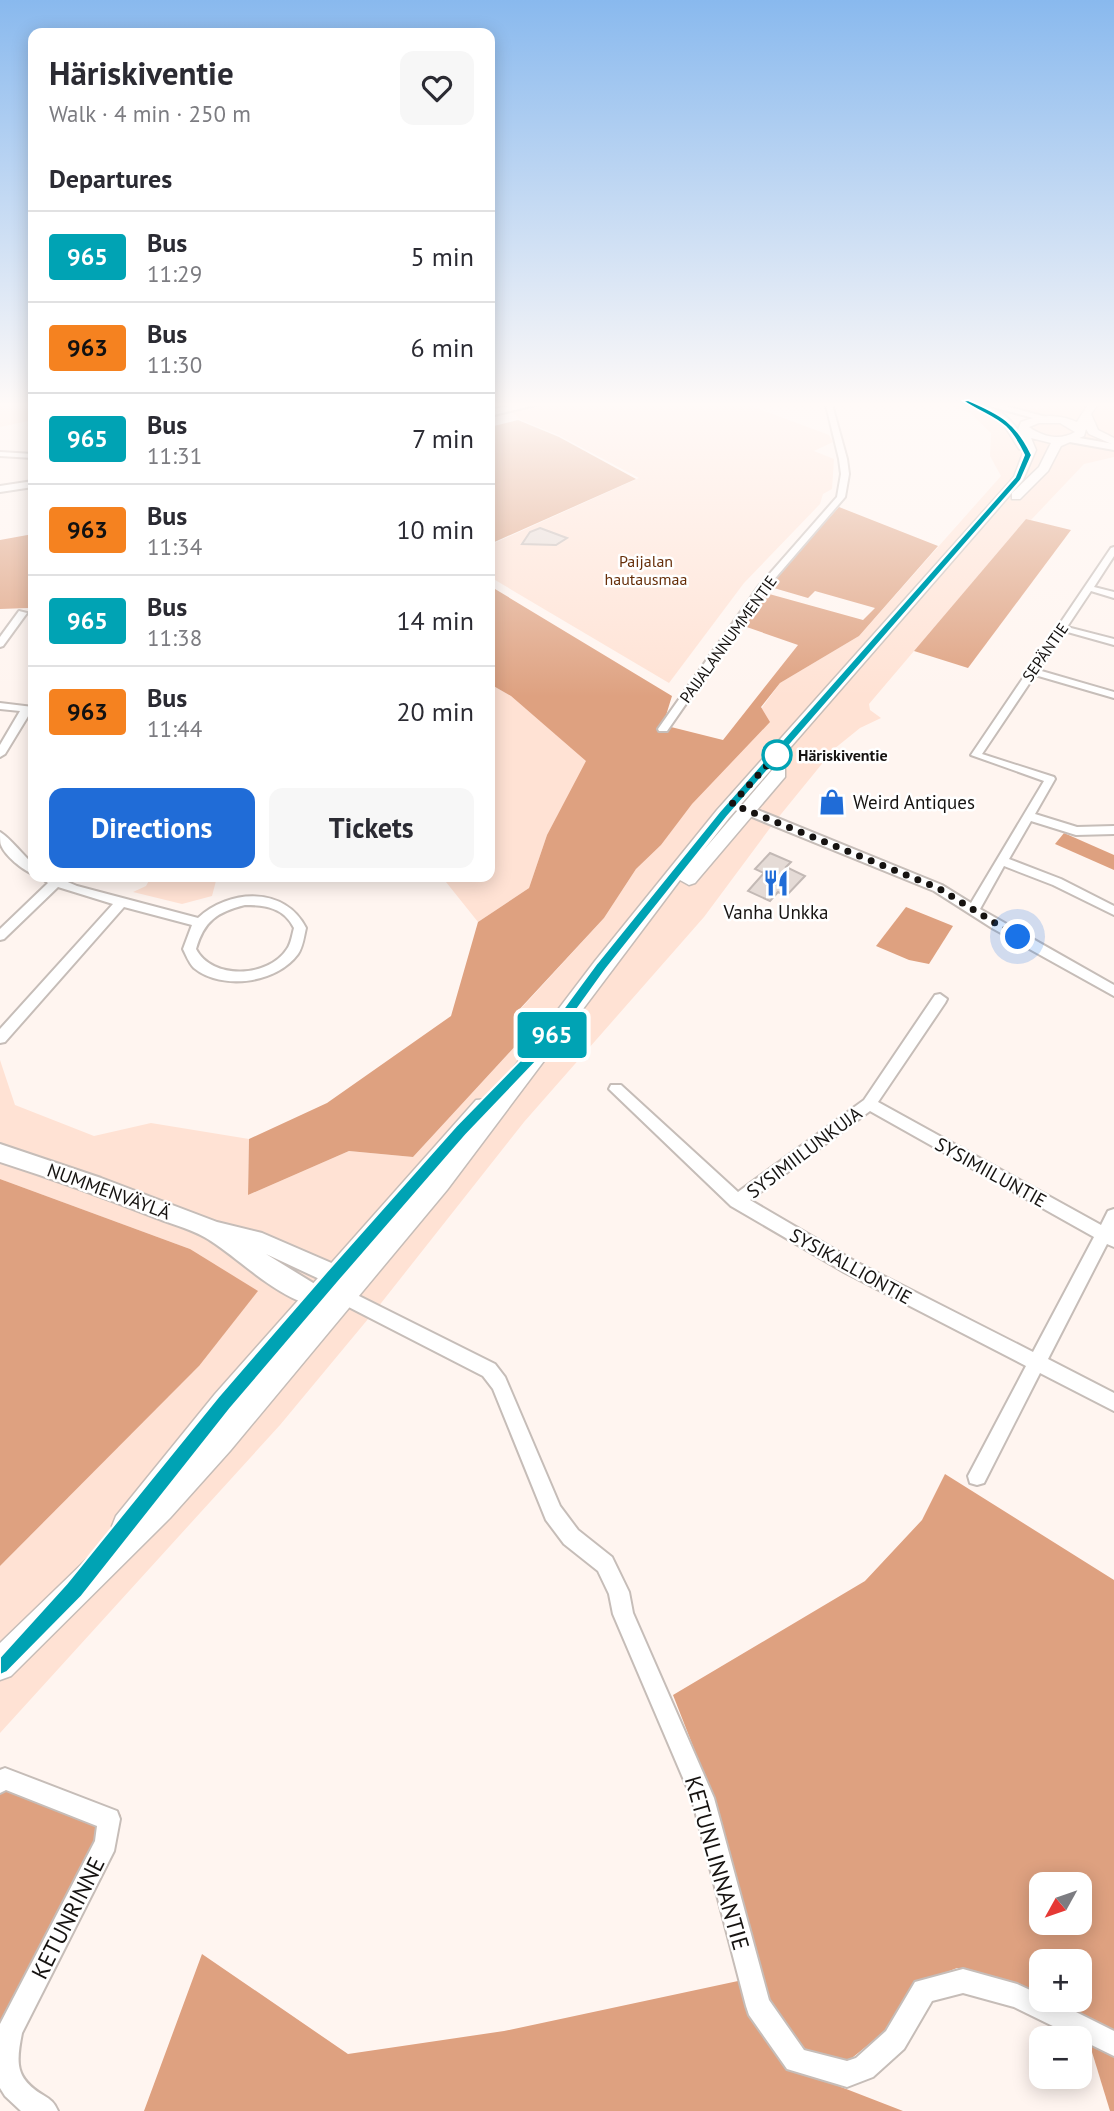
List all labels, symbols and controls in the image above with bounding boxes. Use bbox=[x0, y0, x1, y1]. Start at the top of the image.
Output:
text: Häriskiventie bbox=[49, 51, 234, 94]
button: heart bbox=[400, 51, 474, 125]
text: Walk · 4 min · 250 m bbox=[49, 99, 251, 128]
text: Departures bbox=[49, 162, 172, 195]
text: Bus bbox=[147, 226, 187, 259]
text: 5 min bbox=[411, 240, 474, 273]
text: 965 bbox=[67, 241, 108, 272]
text: 11:29 bbox=[147, 259, 202, 288]
text: Bus bbox=[147, 317, 187, 350]
text: 6 min bbox=[411, 331, 474, 364]
text: 963 bbox=[67, 332, 108, 363]
text: 11:30 bbox=[147, 350, 202, 379]
text: Bus bbox=[147, 408, 187, 441]
text: 7 min bbox=[412, 422, 474, 455]
text: 965 bbox=[67, 423, 108, 454]
text: 11:31 bbox=[147, 441, 202, 470]
text: Bus bbox=[147, 499, 187, 532]
text: 10 min bbox=[396, 513, 474, 546]
text: 963 bbox=[67, 514, 108, 545]
text: 11:34 bbox=[147, 532, 202, 561]
park label: Paijalan hautausmaa bbox=[605, 551, 687, 589]
street label: PAIJALANNUMMENTIE bbox=[675, 571, 781, 707]
text: Bus bbox=[147, 590, 187, 623]
text: 14 min bbox=[396, 604, 474, 637]
text: 965 bbox=[67, 605, 108, 636]
street label: SEPÄNTIE bbox=[1018, 619, 1072, 685]
text: 11:38 bbox=[147, 623, 202, 652]
text: Bus bbox=[147, 681, 187, 714]
text: 20 min bbox=[396, 695, 474, 728]
text: 963 bbox=[67, 696, 108, 727]
text: 11:44 bbox=[147, 714, 202, 743]
marker: Häriskiventie bbox=[762, 740, 792, 770]
place label: Häriskiventie bbox=[798, 745, 888, 765]
shop icon: Weird Antiques bbox=[817, 787, 847, 817]
button: Directions bbox=[49, 788, 255, 868]
button: Tickets bbox=[269, 788, 474, 868]
place label: Weird Antiques bbox=[853, 790, 975, 814]
restaurant icon: Vanha Unkka bbox=[761, 868, 791, 898]
place label: Vanha Unkka bbox=[723, 900, 828, 924]
your location bbox=[1000, 919, 1035, 954]
line badge: 965 bbox=[512, 1012, 592, 1058]
text: 965 bbox=[532, 1019, 572, 1050]
street label: SYSIMIILUNKUJA bbox=[742, 1101, 866, 1203]
street label: SYSIMIILUNTIE bbox=[931, 1132, 1051, 1212]
street label: NUMMENVÄYLÄ bbox=[44, 1158, 174, 1224]
street label: SYSIKALLIONTIE bbox=[786, 1223, 916, 1309]
street label: KETUNLINNANTIE bbox=[679, 1772, 756, 1953]
street label: KETUNRINNE bbox=[24, 1852, 111, 1984]
north arrow bbox=[1029, 1872, 1092, 1936]
map controls bbox=[1029, 1872, 1092, 2089]
button: + bbox=[1029, 1949, 1092, 2012]
button: − bbox=[1029, 2026, 1092, 2089]

